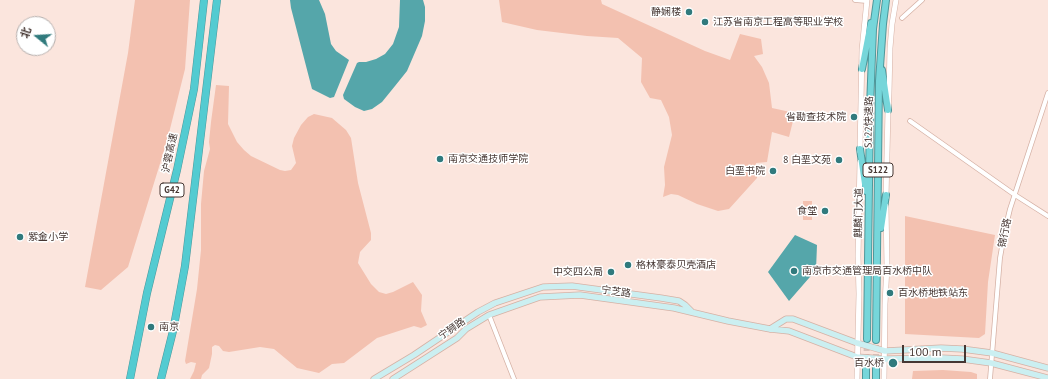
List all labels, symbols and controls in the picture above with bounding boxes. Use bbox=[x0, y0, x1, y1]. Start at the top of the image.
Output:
place label: 静娴楼 bbox=[651, 6, 681, 18]
marker: 静娴楼 bbox=[684, 7, 694, 17]
north arrow bbox=[16, 16, 56, 56]
place label: 江苏省南京工程高等职业学校 bbox=[713, 16, 843, 28]
marker: 江苏省南京工程高等职业学校 bbox=[700, 17, 710, 27]
text: 北 bbox=[17, 25, 34, 40]
street label: S122快速路 bbox=[863, 96, 875, 148]
place label: 省勘查技术院 bbox=[786, 111, 846, 123]
marker: 省勘查技术院 bbox=[849, 112, 859, 122]
street label: 沪蓉高速 bbox=[160, 132, 180, 174]
place label: 南京交通技师学院 bbox=[448, 153, 528, 165]
marker: 南京交通技师学院 bbox=[435, 154, 445, 164]
place label: 8 白垩文苑 bbox=[783, 154, 831, 166]
marker: 8 白垩文苑 bbox=[834, 155, 844, 165]
road number: S122 bbox=[863, 163, 893, 177]
place label: 白垩书院 bbox=[725, 165, 765, 177]
marker: 白垩书院 bbox=[768, 166, 778, 176]
road number: G42 bbox=[160, 183, 184, 197]
street label: 麒麟门大道 bbox=[853, 188, 865, 238]
place label: 食堂 bbox=[797, 205, 817, 217]
marker: 食堂 bbox=[820, 206, 830, 216]
street label: 锦行路 bbox=[996, 217, 1014, 249]
place label: 紫金小学 bbox=[28, 231, 68, 243]
marker: 紫金小学 bbox=[15, 232, 25, 242]
place label: 格林豪泰贝壳酒店 bbox=[636, 259, 716, 271]
marker: 格林豪泰贝壳酒店 bbox=[623, 260, 633, 270]
place label: 南京市交通管理局百水桥中队 bbox=[802, 265, 932, 277]
place label: 中交四公局 bbox=[553, 266, 603, 278]
marker: 南京市交通管理局百水桥中队 bbox=[789, 266, 799, 276]
marker: 中交四公局 bbox=[606, 267, 616, 277]
street label: 宁芝路 bbox=[600, 284, 632, 300]
place label: 百水桥地铁站东 bbox=[898, 287, 968, 299]
marker: 百水桥地铁站东 bbox=[885, 288, 895, 298]
street label: 宁狮路 bbox=[436, 316, 468, 342]
place label: 南京 bbox=[159, 321, 179, 333]
marker: 南京 bbox=[146, 322, 156, 332]
scale bar bbox=[904, 337, 968, 363]
text: 100 m bbox=[909, 344, 942, 359]
place label: 百水桥 bbox=[854, 357, 884, 369]
marker: 百水桥 bbox=[887, 357, 899, 369]

